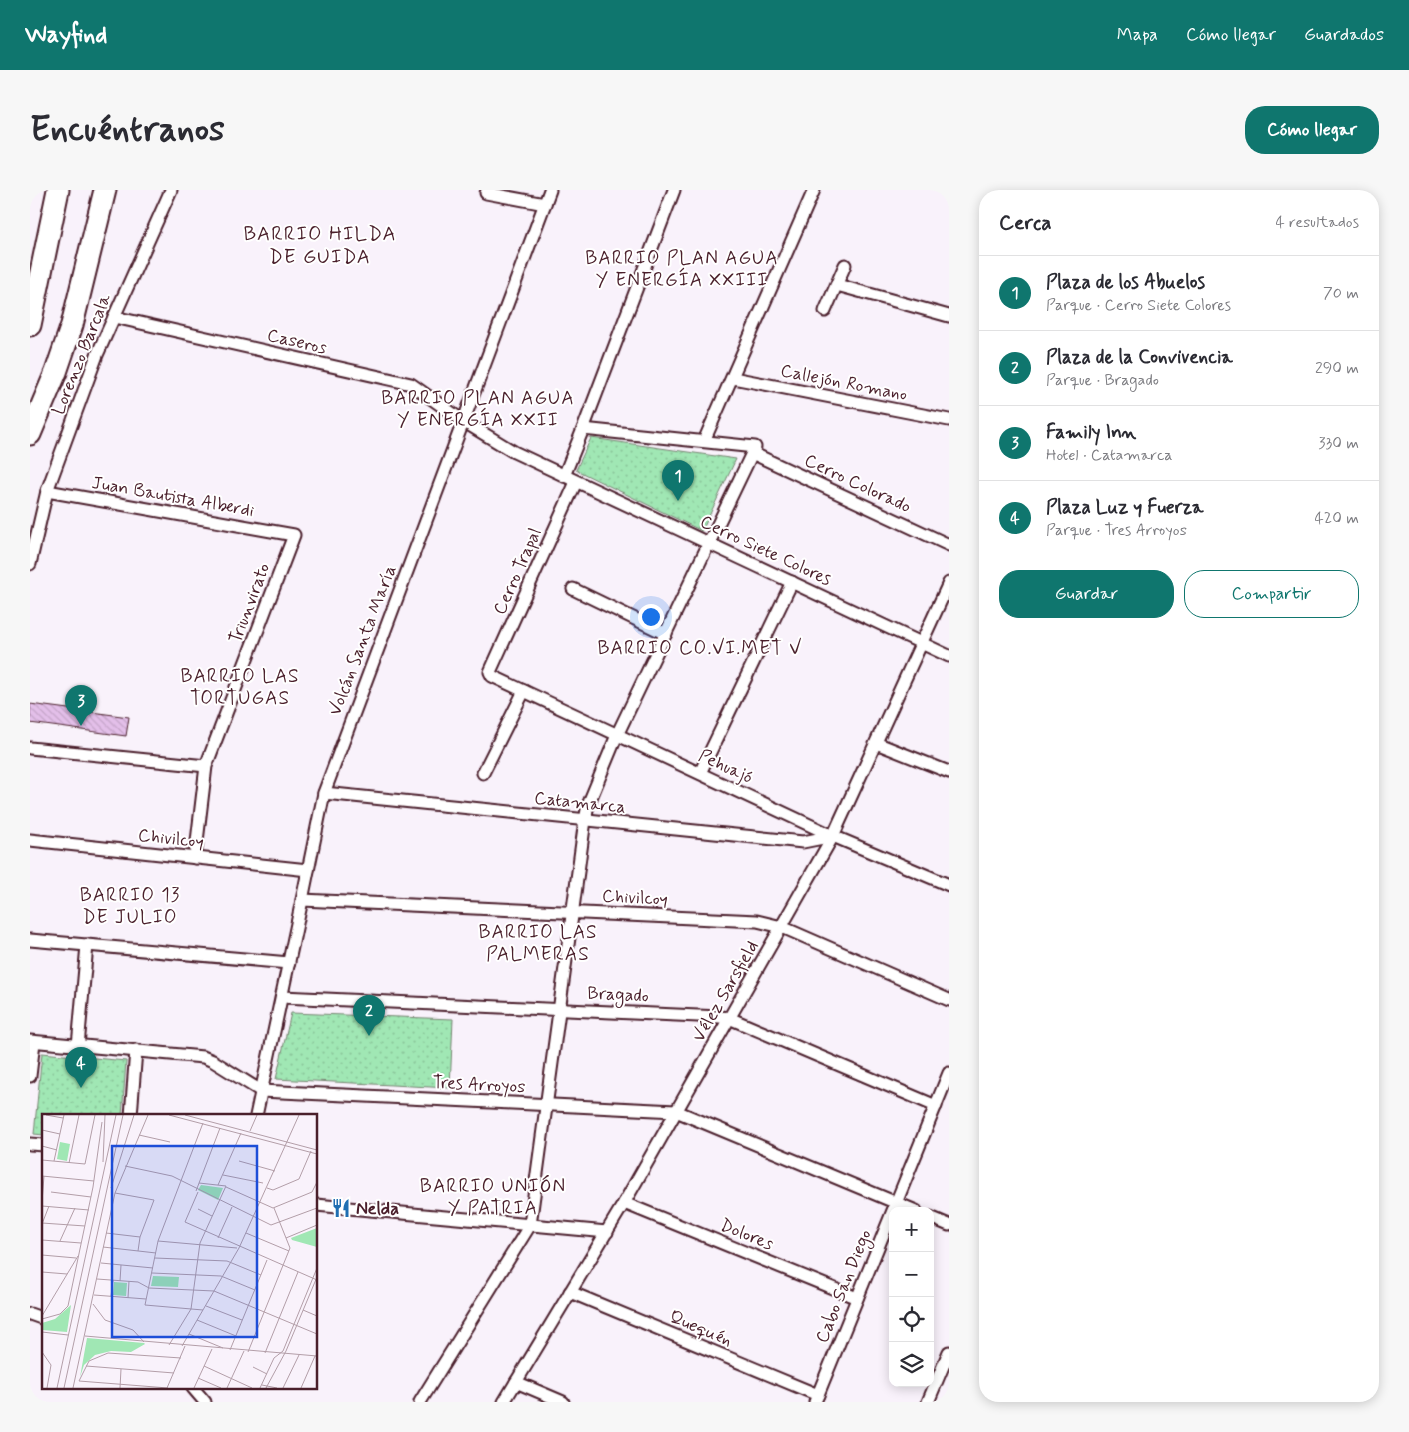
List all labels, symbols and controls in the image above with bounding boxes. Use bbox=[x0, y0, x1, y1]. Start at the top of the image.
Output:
text: Wayfind bbox=[25, 20, 107, 51]
text: Mapa bbox=[1117, 23, 1158, 47]
text: Cómo llegar bbox=[1186, 23, 1276, 47]
text: Guardados bbox=[1304, 23, 1384, 47]
button: Cómo llegar bbox=[1245, 106, 1379, 154]
text: Encuéntranos bbox=[30, 107, 225, 153]
text: Cerca bbox=[999, 209, 1052, 237]
text: 4 resultados bbox=[1275, 212, 1359, 233]
district label: BARRIO HILDA DE GUIDA bbox=[243, 221, 397, 271]
district label: BARRIO PLAN AGUA Y ENERGÍA XXIII bbox=[585, 246, 779, 293]
text: Plaza de los Abuelos bbox=[1046, 270, 1205, 295]
text: 1 bbox=[1011, 283, 1019, 304]
text: 70 m bbox=[1323, 283, 1359, 304]
street label: Lorenzo Barcala bbox=[47, 290, 117, 418]
text: Parque · Cerro Siete Colores bbox=[1046, 295, 1231, 316]
street label: Caseros bbox=[265, 323, 329, 360]
text: Plaza de la Convivencia bbox=[1046, 345, 1233, 370]
text: 2 bbox=[1011, 358, 1019, 379]
text: 290 m bbox=[1315, 358, 1359, 379]
street label: Callejón Romano bbox=[778, 359, 909, 407]
text: Parque · Bragado bbox=[1046, 370, 1159, 391]
district label: BARRIO PLAN AGUA Y ENERGÍA XXII bbox=[381, 386, 575, 433]
text: Family Inn bbox=[1046, 420, 1136, 445]
text: 3 bbox=[1011, 433, 1019, 454]
text: 330 m bbox=[1318, 433, 1359, 454]
text: Hotel · Catamarca bbox=[1046, 445, 1173, 466]
street label: Cerro Colorado bbox=[800, 449, 915, 519]
pin: 1 bbox=[662, 460, 694, 501]
street label: Juan Bautista Alberdi bbox=[90, 471, 256, 523]
text: Plaza Luz y Fuerza bbox=[1046, 495, 1203, 520]
text: 4 bbox=[1010, 508, 1020, 529]
text: 420 m bbox=[1315, 508, 1359, 529]
street label: Cerro Siete Colores bbox=[696, 510, 835, 592]
text: Parque · Tres Arroyos bbox=[1046, 520, 1187, 541]
street label: Cerro Trapal bbox=[488, 524, 548, 619]
street label: Triunvirato bbox=[224, 560, 276, 647]
street label: Volcán Santa María bbox=[323, 562, 403, 719]
button: Guardar bbox=[999, 570, 1174, 618]
button: Compartir bbox=[1184, 570, 1359, 618]
your location bbox=[638, 604, 664, 630]
district label: BARRIO CO.VI.MET V bbox=[598, 636, 802, 661]
district label: BARRIO LAS TORTUGAS bbox=[180, 664, 300, 711]
pin: 3 bbox=[65, 685, 97, 726]
street label: Pehuajó bbox=[695, 744, 757, 790]
street label: Catamarca bbox=[533, 786, 627, 820]
street label: Chivilcoy bbox=[137, 824, 205, 854]
district label: BARRIO 13 DE JULIO bbox=[80, 883, 180, 930]
street label: Chivilcoy bbox=[601, 884, 669, 912]
district label: BARRIO LAS PALMERAS bbox=[478, 920, 598, 967]
street label: Vélez Sarsfield bbox=[687, 936, 765, 1047]
street label: Bragado bbox=[587, 981, 649, 1010]
pin: 2 bbox=[353, 995, 385, 1036]
pin: 4 bbox=[65, 1047, 97, 1088]
street label: Tres Arroyos bbox=[432, 1071, 526, 1099]
inset map bbox=[42, 1114, 318, 1390]
district label: BARRIO UNIÓN Y PATRIA bbox=[420, 1174, 566, 1221]
restaurant icon: Nelda bbox=[330, 1197, 352, 1219]
place label: Nelda bbox=[356, 1197, 399, 1221]
map controls bbox=[889, 1207, 934, 1387]
button: + bbox=[889, 1207, 934, 1252]
street label: Dolores bbox=[716, 1213, 777, 1256]
street label: Cabo San Diego bbox=[810, 1226, 878, 1347]
button: − bbox=[889, 1252, 934, 1297]
button: locate bbox=[889, 1297, 934, 1342]
street label: Quequén bbox=[665, 1305, 736, 1353]
button: layers bbox=[889, 1342, 934, 1387]

